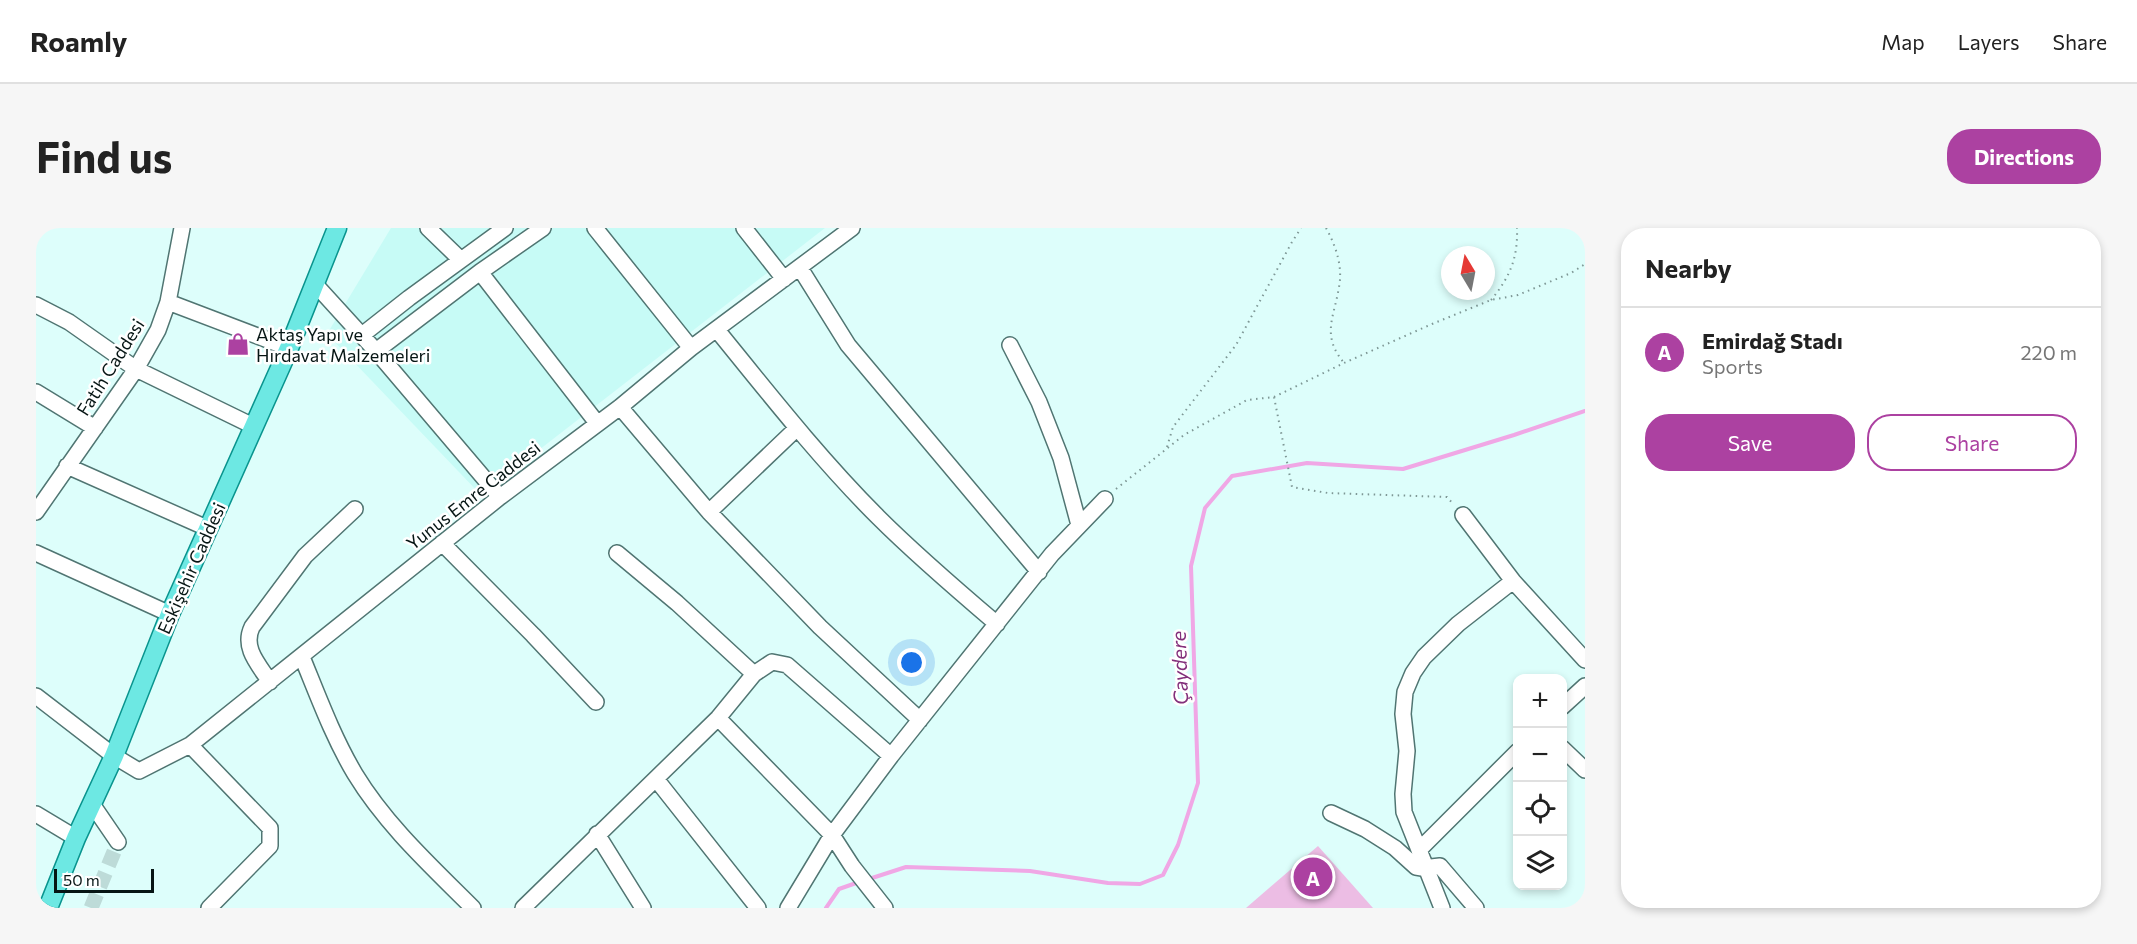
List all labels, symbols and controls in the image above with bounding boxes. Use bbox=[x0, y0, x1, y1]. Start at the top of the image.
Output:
text: Roamly bbox=[30, 24, 127, 58]
text: Map bbox=[1881, 29, 1925, 54]
text: Layers bbox=[1958, 29, 2020, 54]
text: Share bbox=[2053, 29, 2107, 54]
button: Directions bbox=[1947, 129, 2101, 184]
text: Find us bbox=[36, 130, 172, 182]
north arrow bbox=[1441, 246, 1495, 300]
text: Nearby bbox=[1645, 252, 1732, 283]
street label: Fatih Caddesi bbox=[72, 315, 148, 419]
place label: Aktaş Yapı ve Hırdavat Malzemeleri bbox=[256, 323, 430, 366]
text: Emirdağ Stadı bbox=[1702, 327, 1843, 354]
shop icon: Aktaş Yapı ve Hırdavat Malzemeleri bbox=[225, 331, 251, 357]
text: A bbox=[1657, 340, 1672, 364]
text: 220 m bbox=[2021, 340, 2077, 364]
text: Sports bbox=[1702, 354, 1763, 378]
button: Save bbox=[1645, 414, 1855, 471]
button: Share bbox=[1867, 414, 2077, 471]
street label: Yunus Emre Caddesi bbox=[402, 436, 544, 554]
street label: Eskişehir Caddesi bbox=[152, 499, 230, 637]
water label: Çaydere bbox=[1166, 630, 1192, 705]
your location bbox=[897, 648, 926, 677]
map controls bbox=[1513, 674, 1567, 890]
button: + bbox=[1513, 674, 1567, 728]
button: − bbox=[1513, 728, 1567, 782]
button: locate bbox=[1513, 782, 1567, 836]
button: layers bbox=[1513, 836, 1567, 890]
pin: A bbox=[1294, 854, 1332, 900]
scale bar bbox=[54, 866, 154, 894]
text: 50 m bbox=[63, 870, 100, 889]

